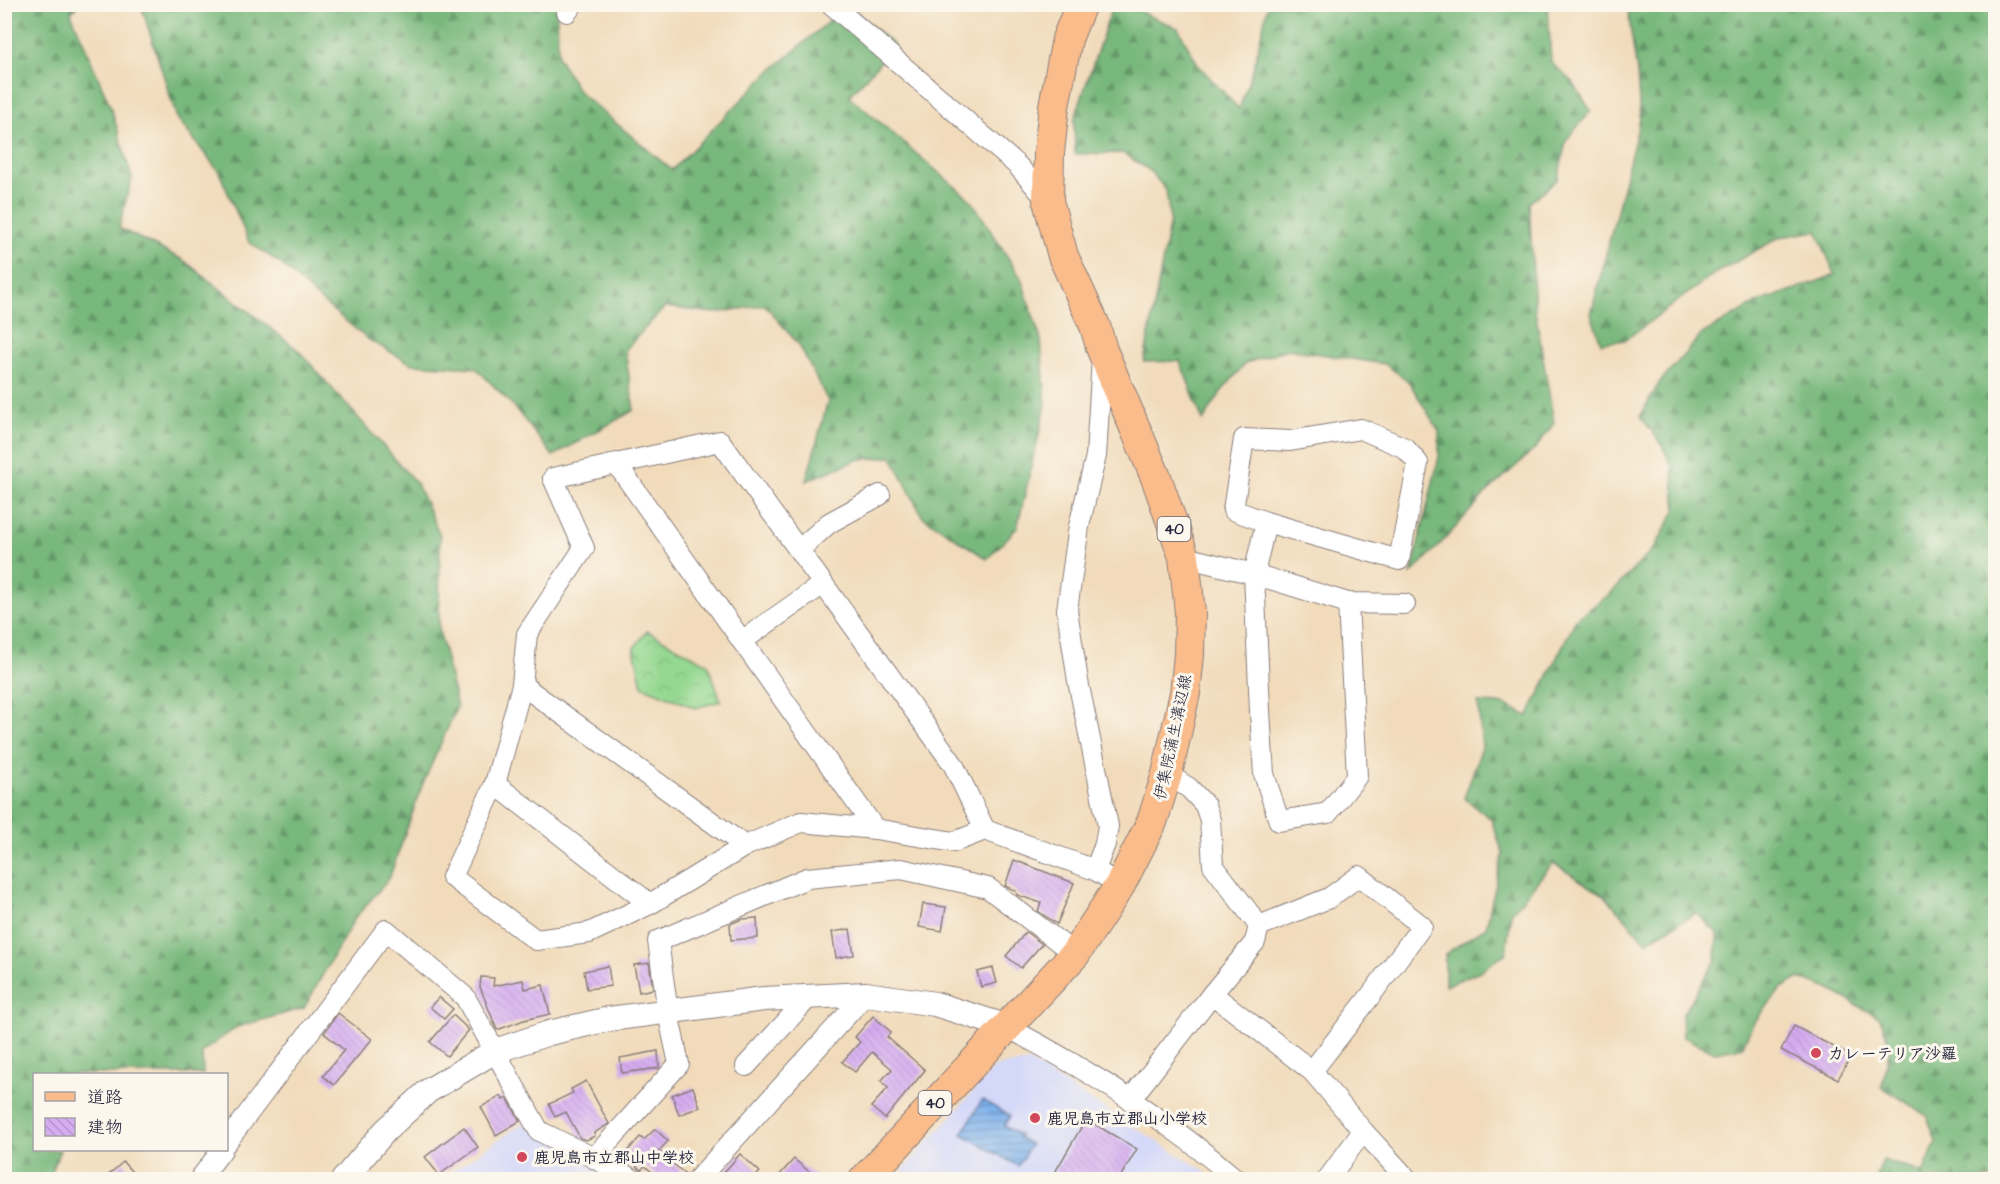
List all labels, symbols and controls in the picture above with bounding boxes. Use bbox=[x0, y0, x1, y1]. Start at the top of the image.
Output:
road number: 40 bbox=[1158, 517, 1190, 541]
street label: 伊集院蒲生溝辺線 bbox=[1149, 672, 1197, 802]
place label: カレーテリア沙羅 bbox=[1828, 1043, 1957, 1065]
marker: カレーテリア沙羅 bbox=[1809, 1046, 1823, 1060]
legend bbox=[33, 1073, 228, 1151]
text: 道路 bbox=[87, 1085, 123, 1110]
road number: 40 bbox=[918, 1091, 952, 1115]
place label: 鹿児島市立郡山小学校 bbox=[1047, 1108, 1207, 1130]
marker: 鹿児島市立郡山小学校 bbox=[1028, 1111, 1042, 1125]
text: 建物 bbox=[87, 1115, 123, 1140]
place label: 鹿児島市立郡山中学校 bbox=[534, 1147, 694, 1169]
marker: 鹿児島市立郡山中学校 bbox=[515, 1150, 529, 1164]

